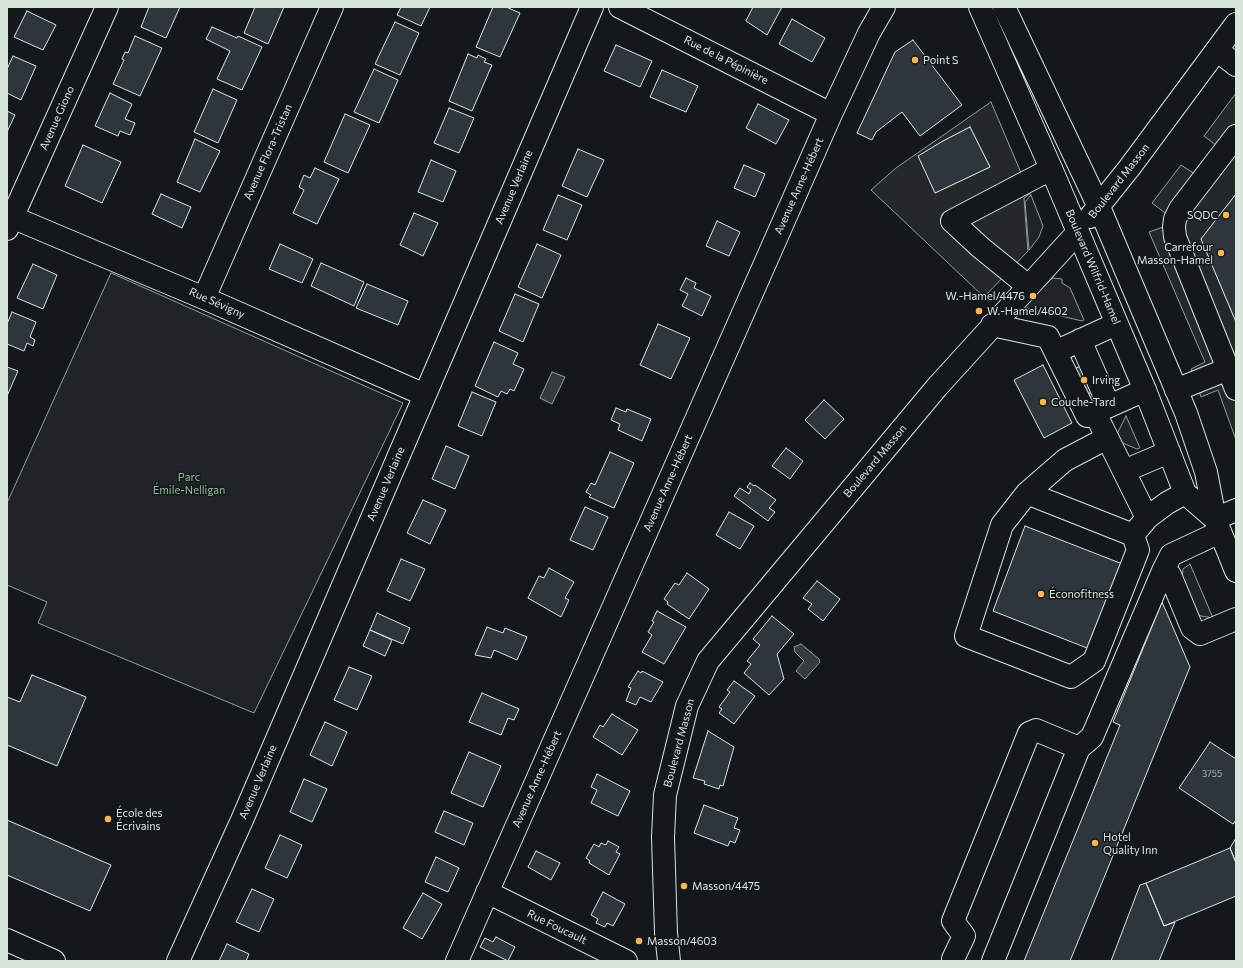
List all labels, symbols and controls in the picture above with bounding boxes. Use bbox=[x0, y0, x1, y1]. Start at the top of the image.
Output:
street label: Rue de la Pépinière bbox=[682, 33, 770, 87]
place label: Point S bbox=[923, 53, 958, 67]
marker: Point S bbox=[910, 55, 920, 65]
street label: Avenue Giono bbox=[37, 84, 77, 152]
street label: Avenue Flora-Tristan bbox=[241, 102, 295, 202]
street label: Avenue Anne-Hébert bbox=[772, 135, 826, 237]
street label: Boulevard Masson bbox=[1086, 141, 1152, 221]
street label: Avenue Verlaine bbox=[492, 148, 536, 226]
street label: Boulevard Wilfrid-Hamel bbox=[1063, 207, 1123, 327]
place label: SQDC bbox=[1187, 208, 1218, 222]
marker: SQDC bbox=[1221, 210, 1231, 220]
place label: Carrefour Masson-Hamel bbox=[1137, 240, 1213, 266]
marker: Carrefour Masson-Hamel bbox=[1216, 248, 1226, 258]
street label: Rue Sévigny bbox=[187, 285, 247, 321]
place label: W.-Hamel/4476 bbox=[946, 289, 1025, 303]
marker: W.-Hamel/4476 bbox=[1028, 291, 1038, 301]
place label: W.-Hamel/4602 bbox=[987, 304, 1068, 318]
marker: W.-Hamel/4602 bbox=[974, 306, 984, 316]
place label: Irving bbox=[1092, 373, 1120, 387]
marker: Irving bbox=[1079, 375, 1089, 385]
place label: Couche-Tard bbox=[1051, 395, 1115, 409]
marker: Couche-Tard bbox=[1038, 397, 1048, 407]
street label: Boulevard Masson bbox=[841, 422, 909, 500]
street label: Avenue Anne-Hébert bbox=[641, 432, 695, 534]
street label: Avenue Verlaine bbox=[364, 445, 408, 523]
park label: Parc Émile-Nelligan bbox=[153, 470, 225, 496]
place label: Éconofitness bbox=[1049, 587, 1114, 601]
marker: Éconofitness bbox=[1036, 589, 1046, 599]
street label: Boulevard Masson bbox=[661, 697, 697, 789]
street label: Avenue Anne-Hébert bbox=[510, 728, 564, 830]
street label: Avenue Verlaine bbox=[236, 743, 280, 821]
house number: 3755 bbox=[1202, 769, 1222, 779]
place label: École des Écrivains bbox=[116, 806, 162, 832]
marker: École des Écrivains bbox=[103, 814, 113, 824]
place label: Hotel Quality Inn bbox=[1103, 830, 1157, 856]
marker: Hotel Quality Inn bbox=[1090, 838, 1100, 848]
place label: Masson/4475 bbox=[692, 879, 760, 893]
marker: Masson/4475 bbox=[679, 881, 689, 891]
street label: Rue Foucault bbox=[525, 907, 589, 947]
place label: Masson/4603 bbox=[647, 934, 717, 948]
marker: Masson/4603 bbox=[634, 936, 644, 946]

